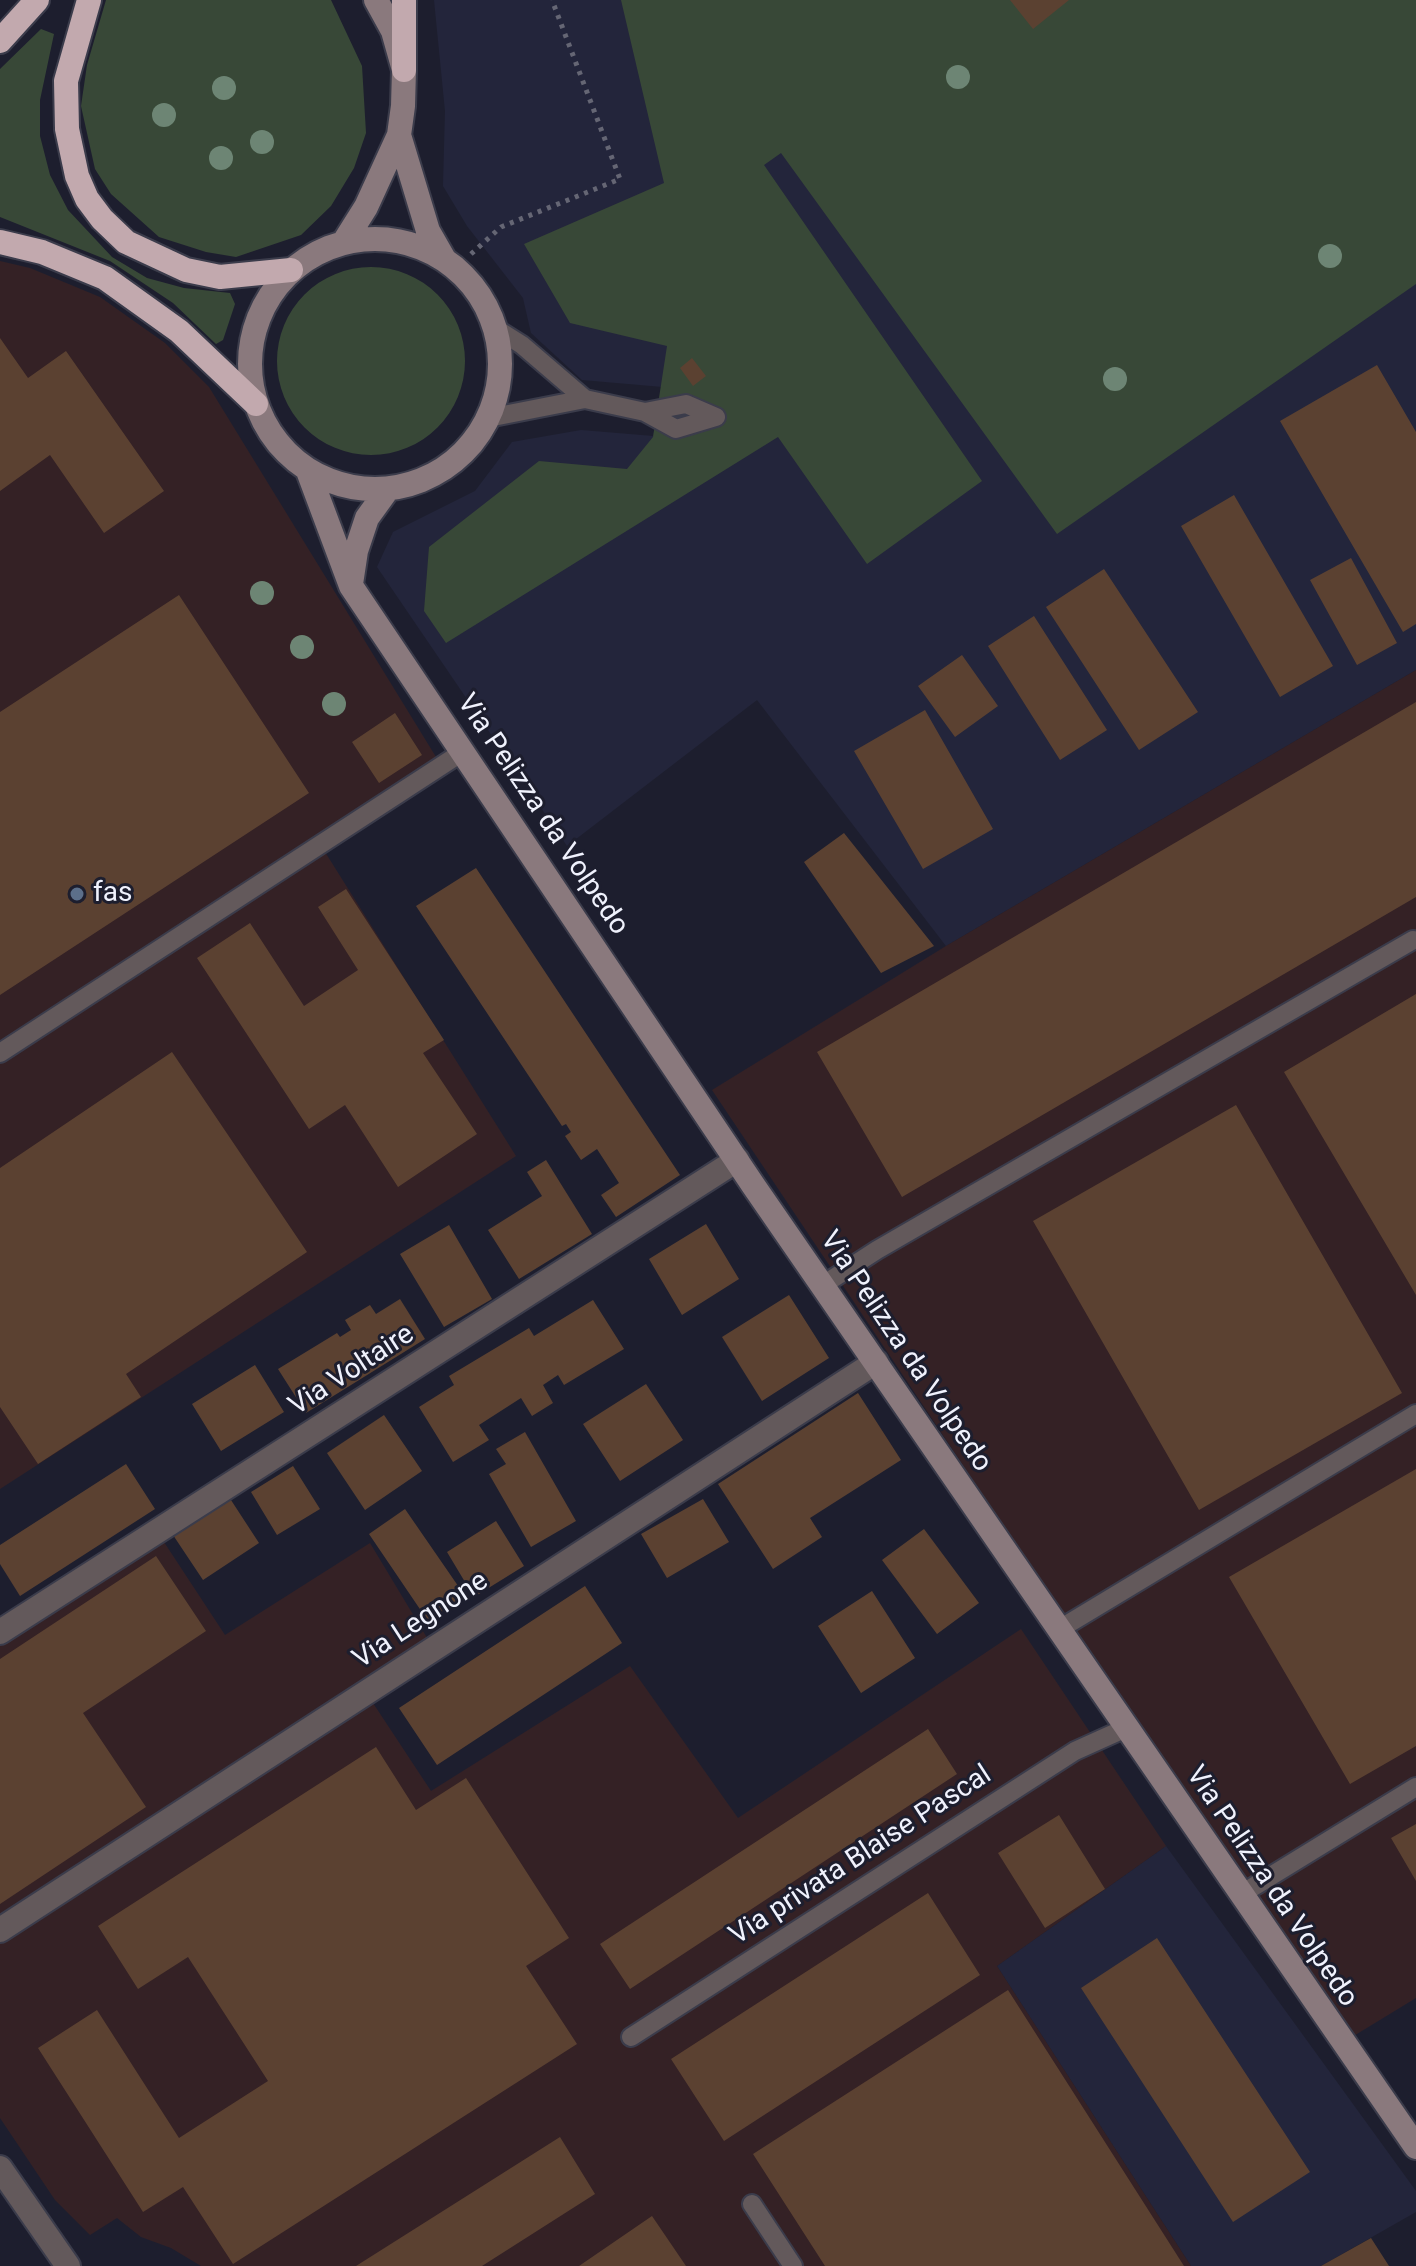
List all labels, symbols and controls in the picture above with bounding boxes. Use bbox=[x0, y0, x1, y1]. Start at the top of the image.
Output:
street label: Via Pelizza da Volpedo bbox=[449, 688, 635, 942]
place label: fas bbox=[93, 877, 132, 911]
marker: fas bbox=[68, 885, 86, 903]
street label: Via Pelizza da Volpedo bbox=[812, 1225, 998, 1479]
street label: Via Voltaire bbox=[283, 1318, 421, 1424]
street label: Via Legnone bbox=[347, 1565, 495, 1677]
street label: Via privata Blaise Pascal bbox=[724, 1759, 998, 1953]
street label: Via Pelizza da Volpedo bbox=[1178, 1760, 1364, 2014]

